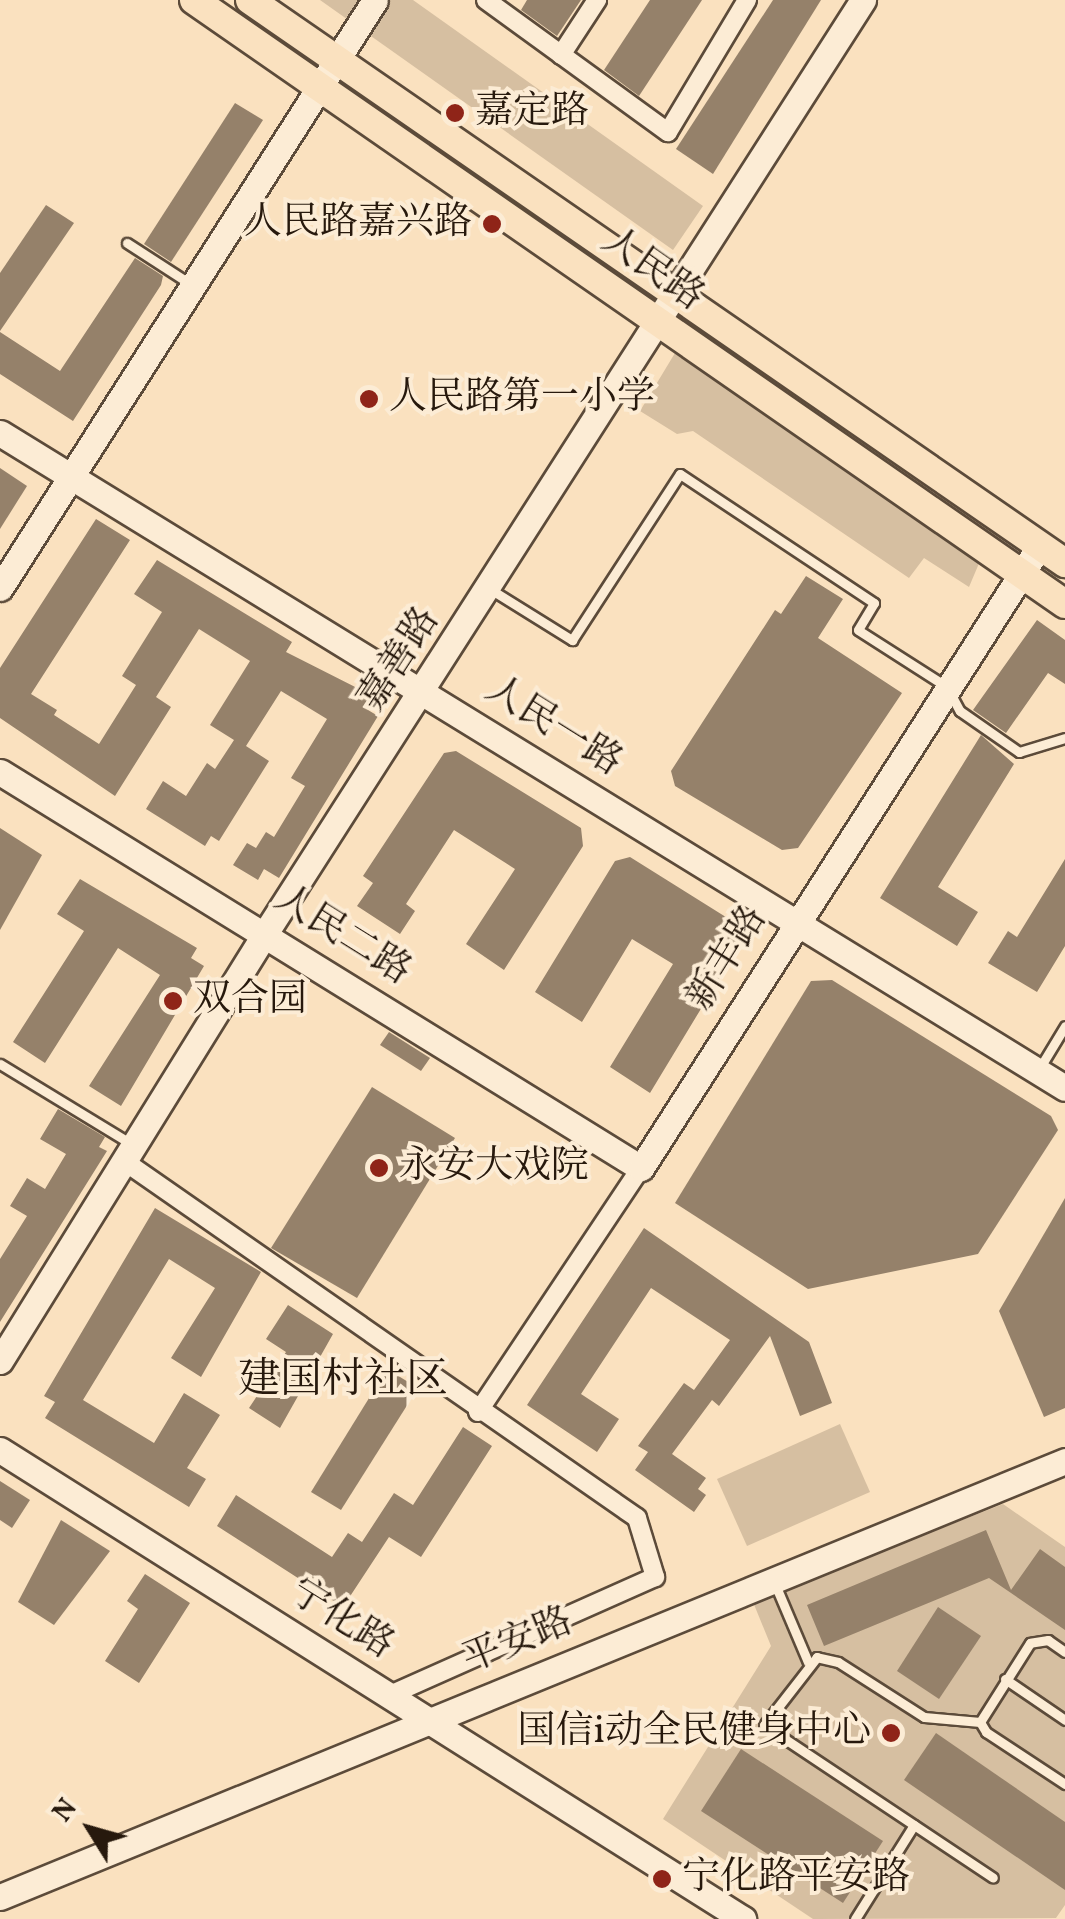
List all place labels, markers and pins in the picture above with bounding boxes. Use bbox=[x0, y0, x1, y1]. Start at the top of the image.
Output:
place label: 嘉定路 bbox=[475, 90, 589, 136]
marker: 嘉定路 bbox=[444, 102, 466, 124]
place label: 人民路嘉兴路 bbox=[244, 201, 472, 247]
marker: 人民路嘉兴路 bbox=[481, 213, 503, 235]
place label: 人民路第一小学 bbox=[389, 376, 655, 422]
marker: 人民路第一小学 bbox=[358, 388, 380, 410]
place label: 双合园 bbox=[193, 978, 307, 1024]
marker: 双合园 bbox=[162, 990, 184, 1012]
place label: 永安大戏院 bbox=[399, 1145, 589, 1191]
marker: 永安大戏院 bbox=[368, 1157, 390, 1179]
place label: 国信i动全民健身中心 bbox=[518, 1710, 871, 1756]
marker: 国信i动全民健身中心 bbox=[880, 1722, 902, 1744]
place label: 宁化路平安路 bbox=[682, 1856, 910, 1902]
marker: 宁化路平安路 bbox=[651, 1868, 673, 1890]

